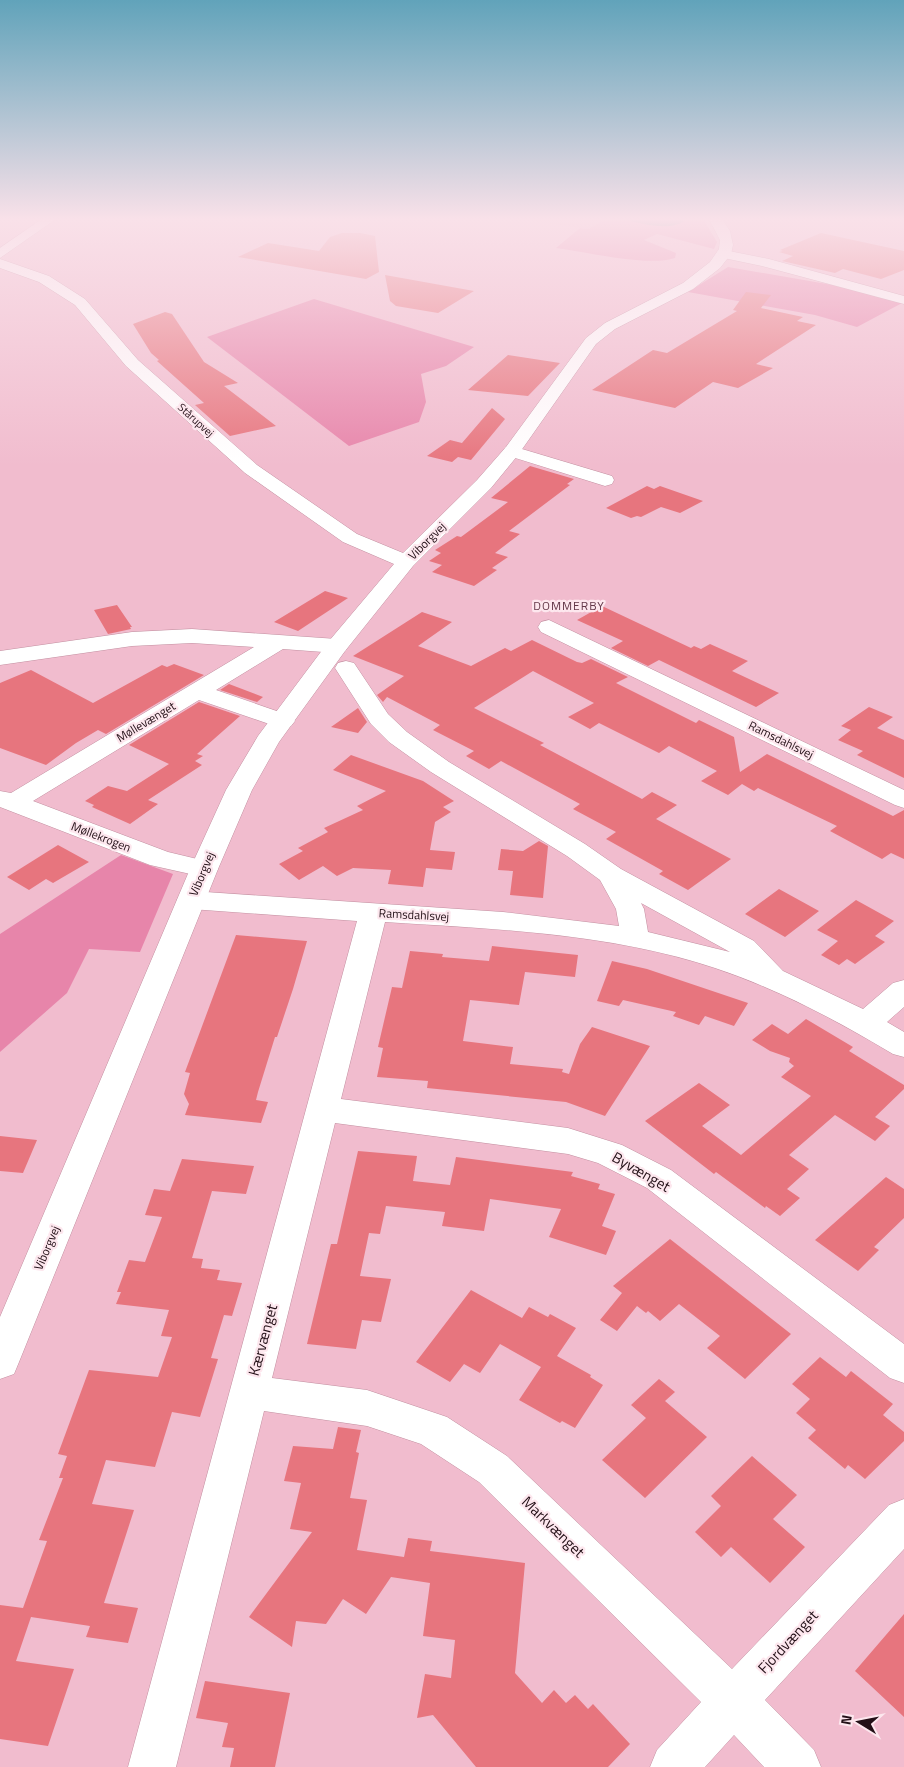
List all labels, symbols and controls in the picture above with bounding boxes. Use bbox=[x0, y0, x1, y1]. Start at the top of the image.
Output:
street label: Stårupvej bbox=[174, 399, 218, 441]
street label: Viborgvej bbox=[403, 517, 450, 564]
district label: DOMMERBY bbox=[533, 596, 605, 615]
street label: Møllevænget bbox=[113, 696, 180, 747]
street label: Ramsdahlsvej bbox=[745, 716, 817, 764]
street label: Møllekrogen bbox=[68, 816, 134, 857]
street label: Viborgvej bbox=[184, 849, 219, 899]
street label: Ramsdahlsvej bbox=[378, 903, 450, 926]
street label: Byvænget bbox=[608, 1146, 675, 1198]
street label: Viborgvej bbox=[29, 1223, 64, 1273]
street label: Kærvænget bbox=[242, 1301, 283, 1378]
street label: Markvænget bbox=[517, 1491, 591, 1563]
street label: Fjordvænget bbox=[752, 1604, 824, 1679]
north arrow bbox=[834, 1697, 884, 1747]
text: N bbox=[835, 1713, 857, 1726]

